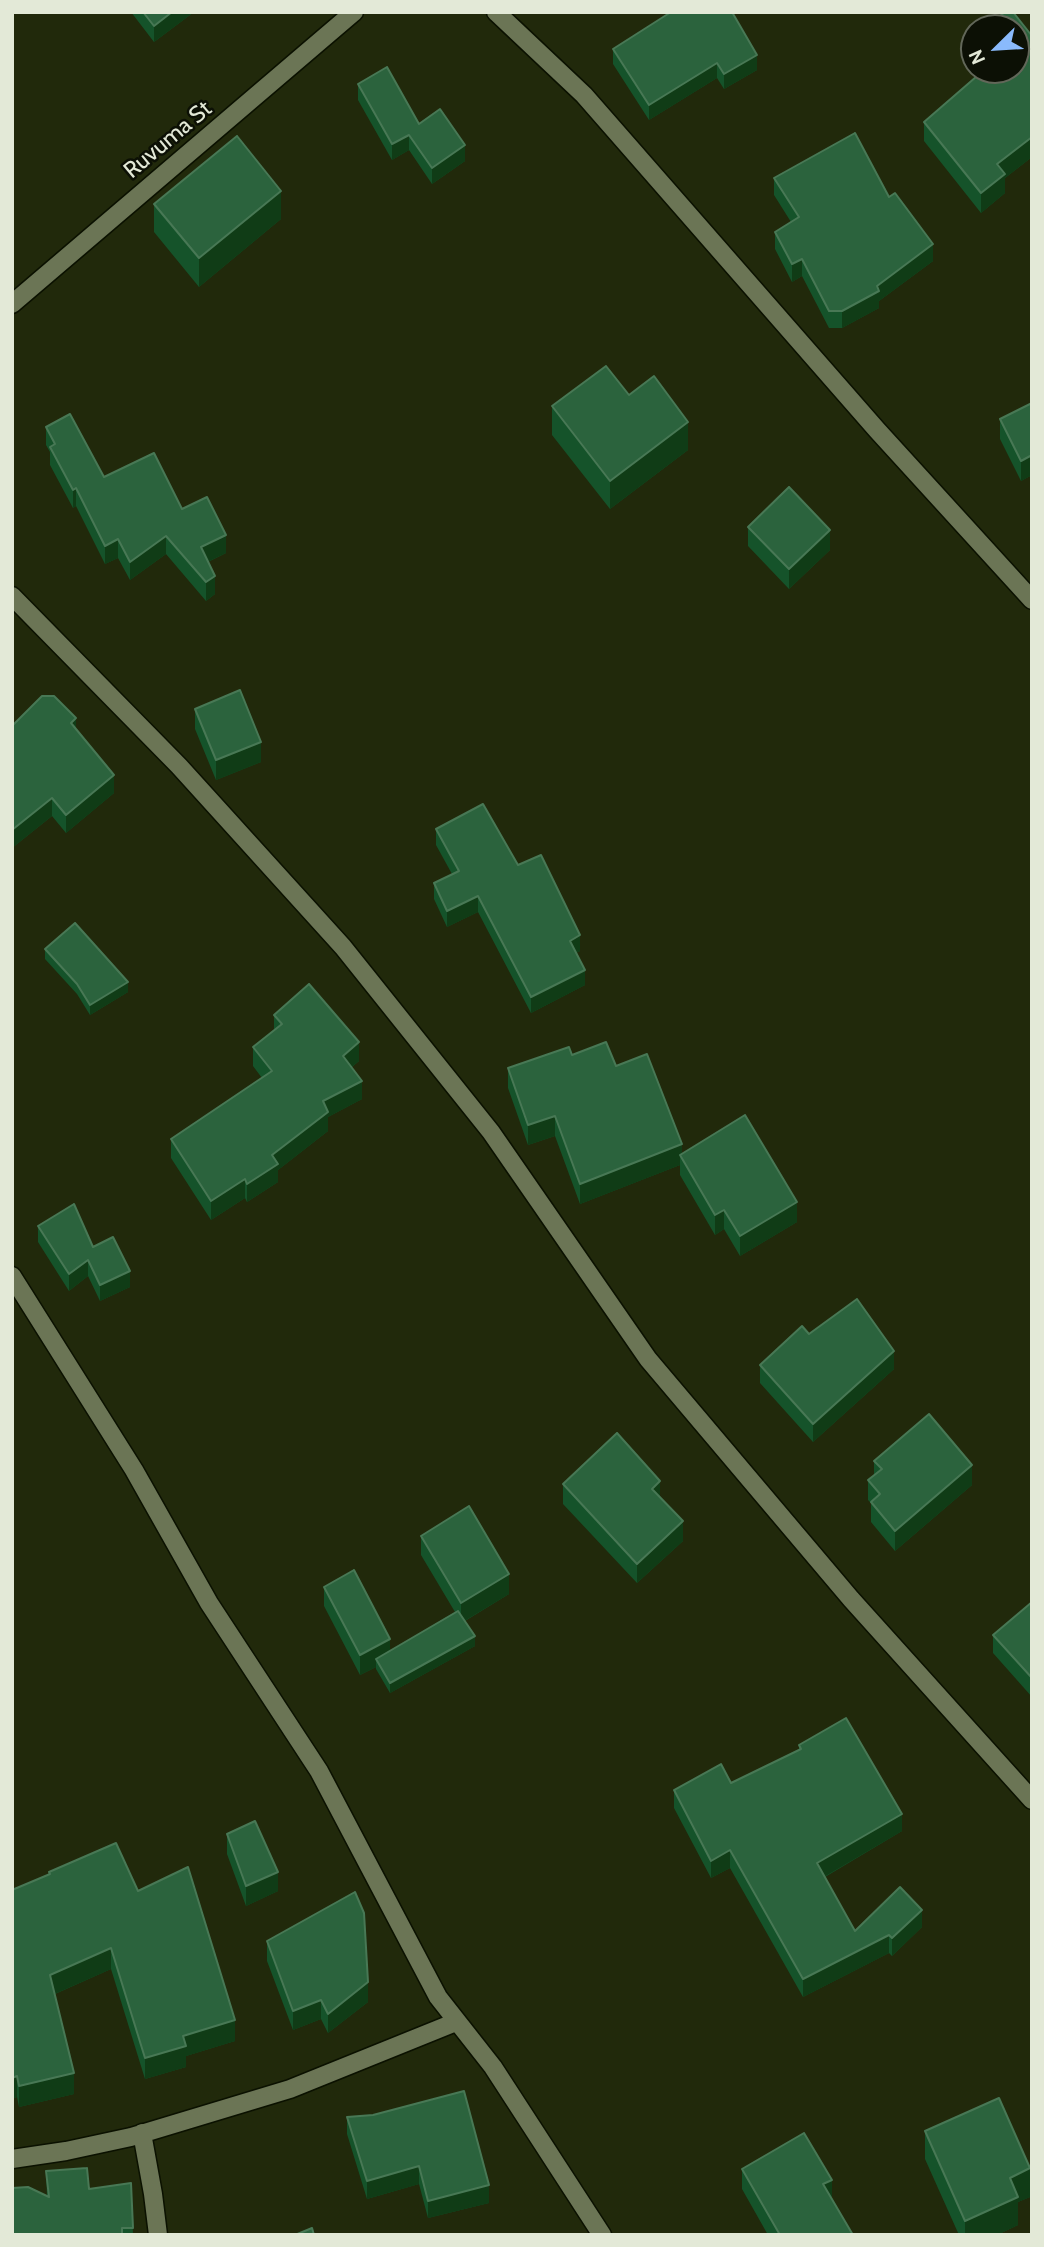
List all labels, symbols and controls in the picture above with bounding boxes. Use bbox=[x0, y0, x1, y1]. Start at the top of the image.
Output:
north arrow bbox=[960, 14, 1030, 84]
text: N bbox=[964, 46, 990, 68]
street label: Ruvuma St bbox=[118, 95, 218, 185]

